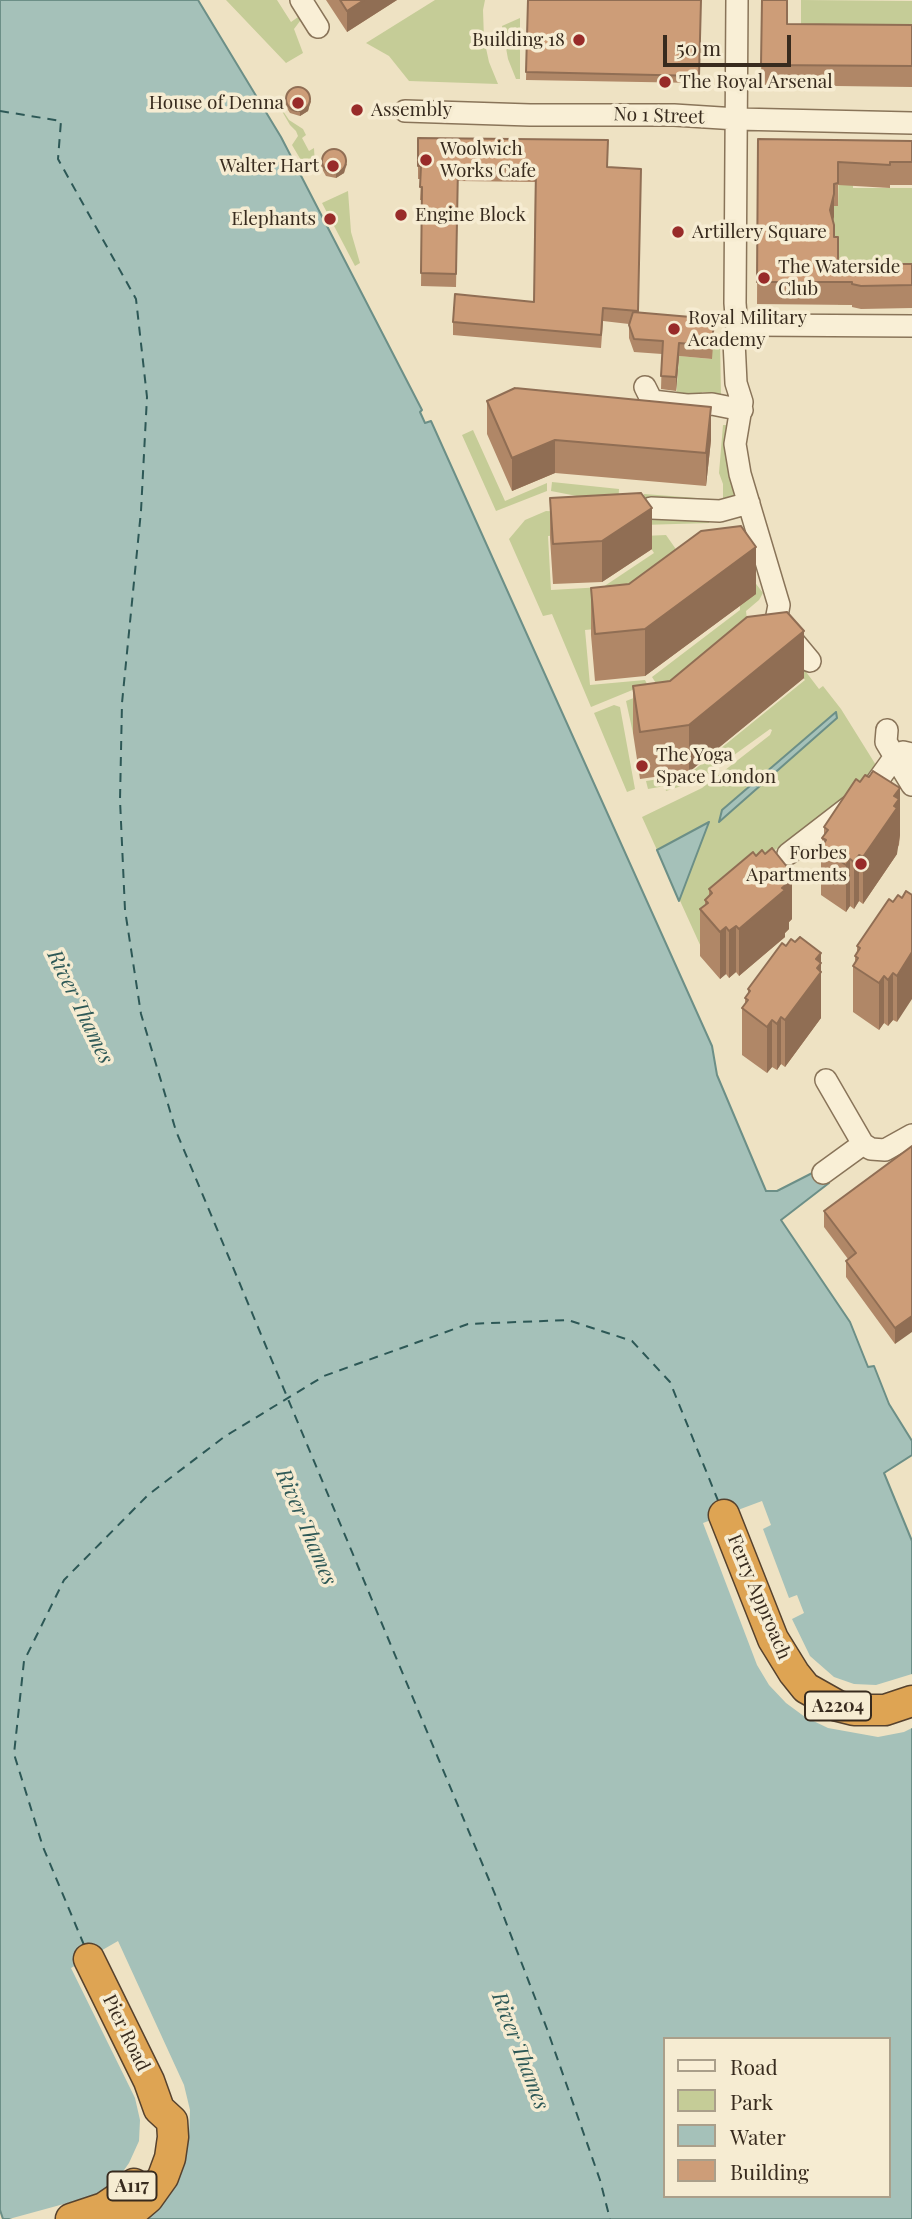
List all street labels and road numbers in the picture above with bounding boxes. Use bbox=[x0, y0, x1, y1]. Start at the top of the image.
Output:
street label: No 1 Street bbox=[613, 103, 705, 129]
street label: Ferry Approach bbox=[722, 1531, 796, 1663]
road number: A2204 bbox=[805, 1692, 871, 1721]
street label: Pier Road bbox=[98, 1991, 154, 2075]
road number: A117 bbox=[108, 2172, 156, 2200]

